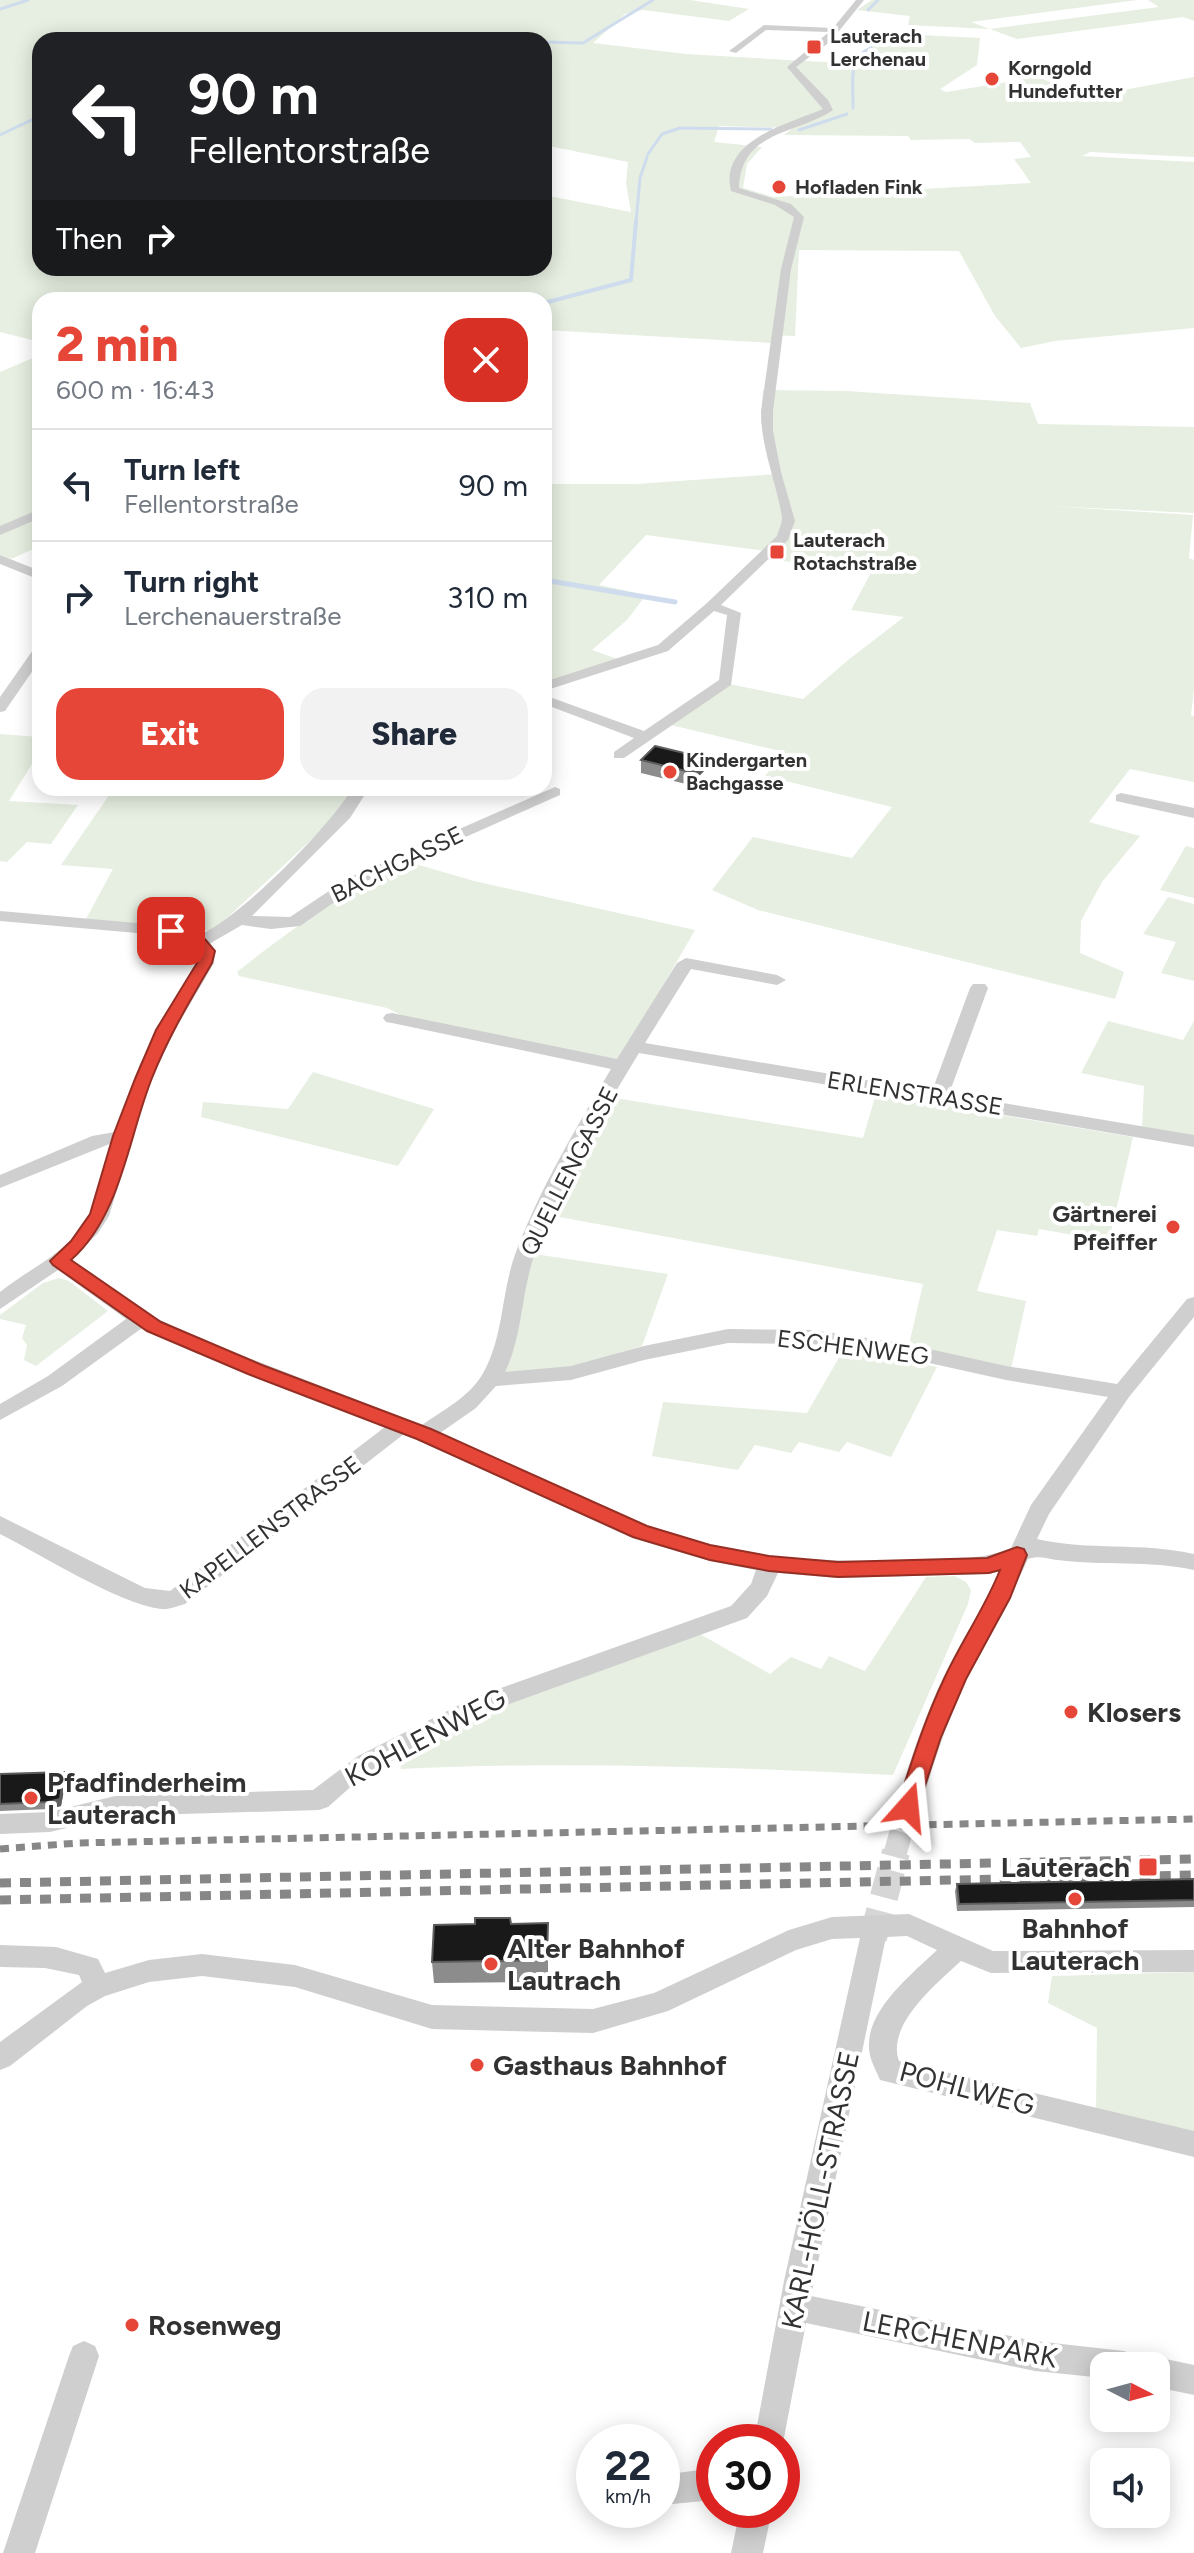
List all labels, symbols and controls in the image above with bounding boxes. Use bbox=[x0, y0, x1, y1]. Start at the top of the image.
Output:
place label: Lauterach Lerchenau bbox=[830, 24, 926, 71]
marker: Lauterach Lerchenau bbox=[805, 38, 823, 56]
place label: Korngold Hundefutter bbox=[1008, 56, 1123, 103]
text: 90 m bbox=[188, 61, 319, 128]
icon: left bbox=[56, 64, 160, 168]
marker: Korngold Hundefutter bbox=[983, 70, 1001, 88]
text: Fellentorstraße bbox=[188, 129, 430, 172]
place label: Hofladen Fink bbox=[795, 175, 923, 199]
marker: Hofladen Fink bbox=[770, 178, 788, 196]
icon: right bbox=[138, 216, 182, 260]
text: Then bbox=[56, 220, 122, 257]
text: 2 min bbox=[56, 315, 179, 373]
button: close bbox=[444, 318, 528, 402]
text: 600 m · 16:43 bbox=[56, 374, 214, 406]
text: Turn left bbox=[124, 451, 241, 488]
icon: left bbox=[56, 463, 100, 507]
text: 90 m bbox=[459, 467, 528, 504]
text: Fellentorstraße bbox=[124, 488, 299, 520]
place label: Lauterach Rotachstraße bbox=[793, 528, 917, 575]
marker: Lauterach Rotachstraße bbox=[768, 543, 786, 561]
text: Turn right bbox=[124, 563, 259, 600]
icon: right bbox=[56, 575, 100, 619]
text: 310 m bbox=[447, 579, 528, 616]
text: Lerchenauerstraße bbox=[124, 600, 341, 632]
button: Exit bbox=[56, 688, 284, 780]
button: Share bbox=[300, 688, 528, 780]
place label: Kindergarten Bachgasse bbox=[686, 748, 807, 795]
marker: Kindergarten Bachgasse bbox=[661, 763, 679, 781]
street label: BACHGASSE bbox=[326, 819, 468, 909]
pin bbox=[137, 897, 205, 965]
icon: arrive bbox=[149, 909, 193, 953]
street label: ERLENSTRASSE bbox=[825, 1065, 1005, 1121]
street label: QUELLENGASSE bbox=[514, 1082, 624, 1260]
place label: Gärtnerei Pfeiffer bbox=[1052, 1199, 1157, 1256]
marker: Gärtnerei Pfeiffer bbox=[1164, 1218, 1182, 1236]
street label: ESCHENWEG bbox=[776, 1323, 930, 1371]
street label: KAPELLENSTRASSE bbox=[174, 1449, 366, 1605]
street label: KOHLENWEG bbox=[339, 1680, 511, 1794]
place label: Klosers bbox=[1087, 1695, 1181, 1729]
marker: Klosers bbox=[1062, 1703, 1080, 1721]
place label: Pfadfinderheim Lauterach bbox=[47, 1765, 246, 1831]
position arrow bbox=[866, 1765, 950, 1849]
marker: Pfadfinderheim Lauterach bbox=[22, 1789, 40, 1807]
place label: Lauterach bbox=[1001, 1850, 1130, 1884]
marker: Lauterach bbox=[1137, 1856, 1159, 1878]
marker: Bahnhof Lauterach bbox=[1066, 1890, 1084, 1908]
place label: Bahnhof Lauterach bbox=[1010, 1911, 1140, 1977]
place label: Alter Bahnhof Lautrach bbox=[507, 1931, 686, 1997]
marker: Alter Bahnhof Lautrach bbox=[482, 1955, 500, 1973]
place label: Gasthaus Bahnhof bbox=[493, 2048, 728, 2082]
street label: KARL-HÖLL-STRASSE bbox=[774, 2048, 866, 2332]
street label: POHLWEG bbox=[896, 2054, 1038, 2122]
marker: Gasthaus Bahnhof bbox=[468, 2056, 486, 2074]
street label: LERCHENPARK bbox=[860, 2303, 1060, 2375]
place label: Rosenweg bbox=[148, 2308, 282, 2342]
marker: Rosenweg bbox=[123, 2316, 141, 2334]
north arrow bbox=[1090, 2352, 1170, 2432]
map controls bbox=[1090, 2352, 1170, 2528]
speed limit sign: 30 bbox=[696, 2424, 800, 2528]
text: 22 bbox=[605, 2442, 651, 2490]
button: sound bbox=[1090, 2448, 1170, 2528]
text: km/h bbox=[605, 2484, 651, 2508]

